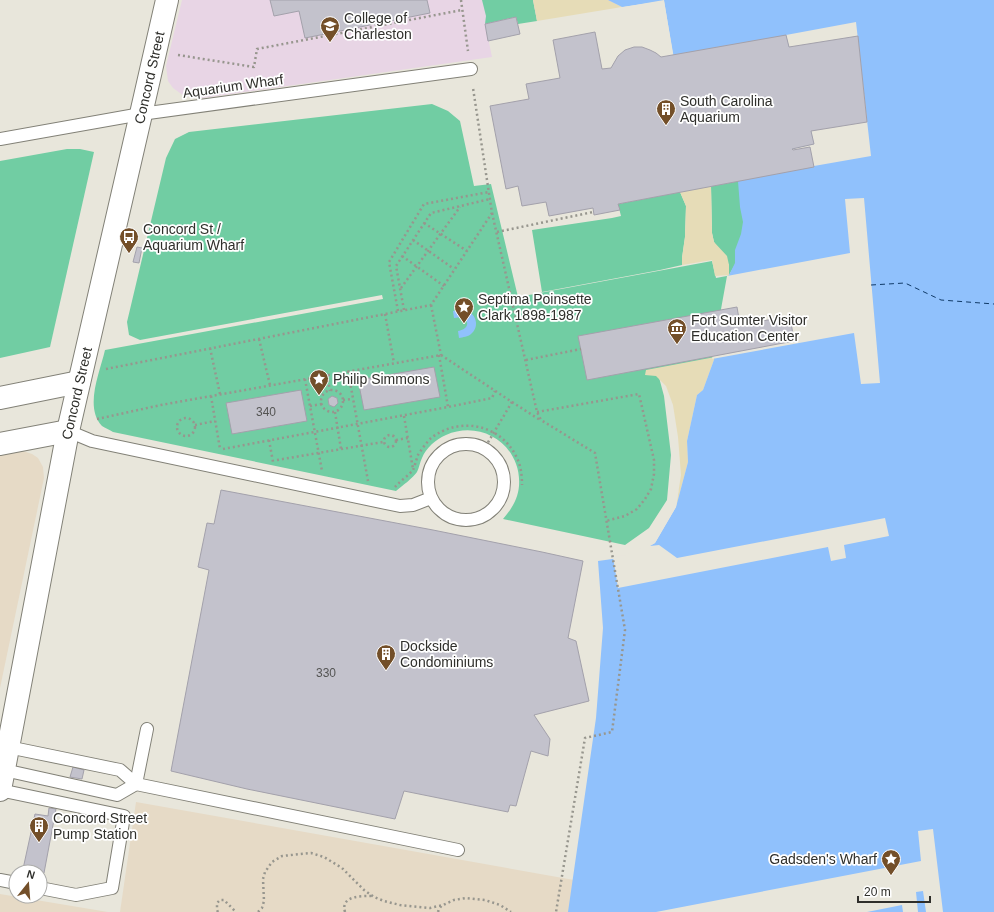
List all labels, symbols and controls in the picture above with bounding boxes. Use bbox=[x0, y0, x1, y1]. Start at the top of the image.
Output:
place label: College of Charleston bbox=[344, 10, 412, 42]
school or university icon: College of Charleston bbox=[319, 15, 341, 43]
street label: Concord Street bbox=[131, 30, 168, 125]
street label: Aquarium Wharf bbox=[182, 71, 284, 101]
place label: South Carolina Aquarium bbox=[680, 93, 773, 125]
building icon: South Carolina Aquarium bbox=[655, 98, 677, 126]
place label: Concord St / Aquarium Wharf bbox=[143, 221, 244, 253]
bus stop icon: Concord St / Aquarium Wharf bbox=[118, 226, 140, 254]
place label: Septima Poinsette Clark 1898-1987 bbox=[478, 291, 592, 323]
place icon: Septima Poinsette Clark 1898-1987 bbox=[453, 296, 475, 324]
place label: Fort Sumter Visitor Education Center bbox=[691, 312, 808, 344]
museum icon: Fort Sumter Visitor Education Center bbox=[666, 317, 688, 345]
street label: Concord Street bbox=[59, 346, 95, 441]
place icon: Philip Simmons bbox=[308, 368, 330, 396]
place label: Philip Simmons bbox=[333, 371, 429, 387]
house number: 340 bbox=[256, 405, 276, 419]
place label: Dockside Condominiums bbox=[400, 638, 493, 670]
building icon: Dockside Condominiums bbox=[375, 643, 397, 671]
house number: 330 bbox=[316, 666, 336, 680]
place label: Concord Street Pump Station bbox=[53, 810, 147, 842]
building icon: Concord Street Pump Station bbox=[28, 815, 50, 843]
place icon: Gadsden's Wharf bbox=[880, 848, 902, 876]
place label: Gadsden's Wharf bbox=[769, 851, 877, 867]
north arrow bbox=[8, 864, 48, 904]
text: N bbox=[25, 868, 37, 881]
scale bar bbox=[858, 878, 930, 904]
text: 20 m bbox=[864, 885, 891, 899]

